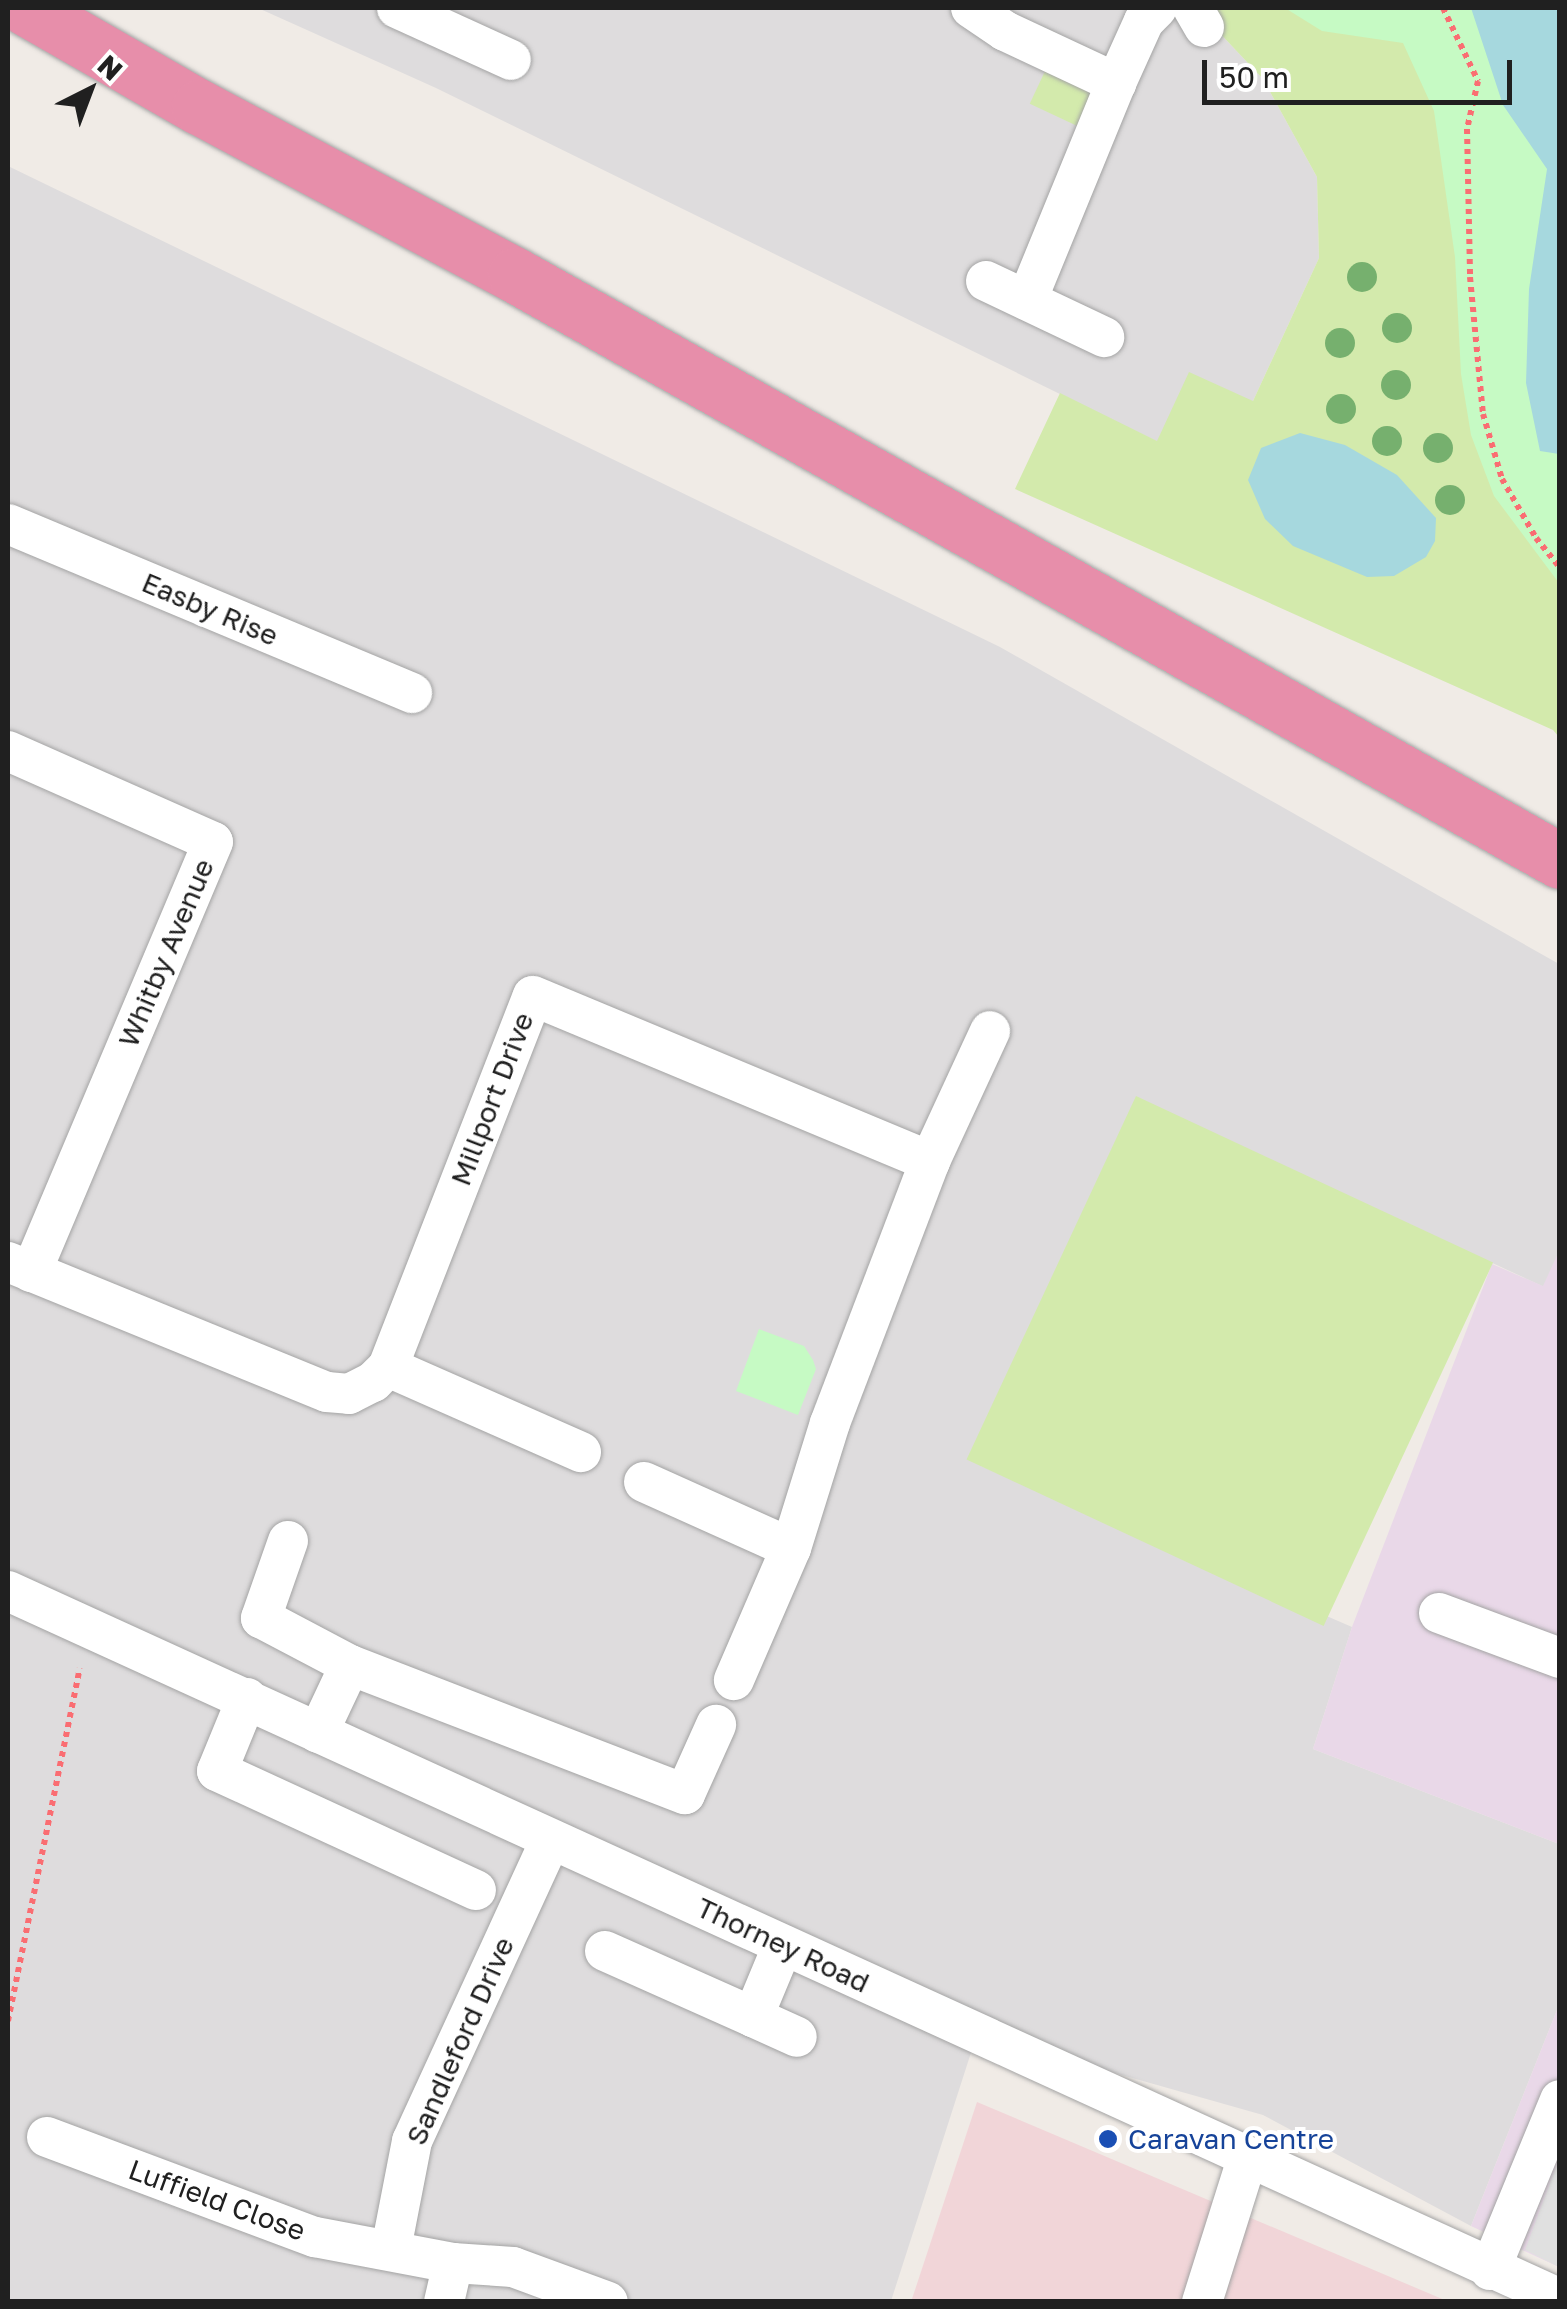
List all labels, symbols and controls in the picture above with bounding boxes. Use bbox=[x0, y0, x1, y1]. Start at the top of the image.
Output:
north arrow bbox=[40, 40, 140, 140]
scale bar bbox=[1207, 40, 1517, 102]
text: N bbox=[91, 48, 129, 87]
text: 50 m bbox=[1219, 59, 1289, 95]
street label: Easby Rise bbox=[137, 565, 283, 653]
street label: Whitby Avenue bbox=[111, 854, 221, 1052]
street label: Millport Drive bbox=[444, 1008, 540, 1190]
street label: Thorney Road bbox=[691, 1890, 875, 2000]
street label: Sandleford Drive bbox=[399, 1932, 521, 2150]
place label: Caravan Centre bbox=[1128, 2122, 1334, 2156]
marker: Caravan Centre bbox=[1097, 2128, 1119, 2150]
street label: Luffield Close bbox=[124, 2153, 310, 2247]

